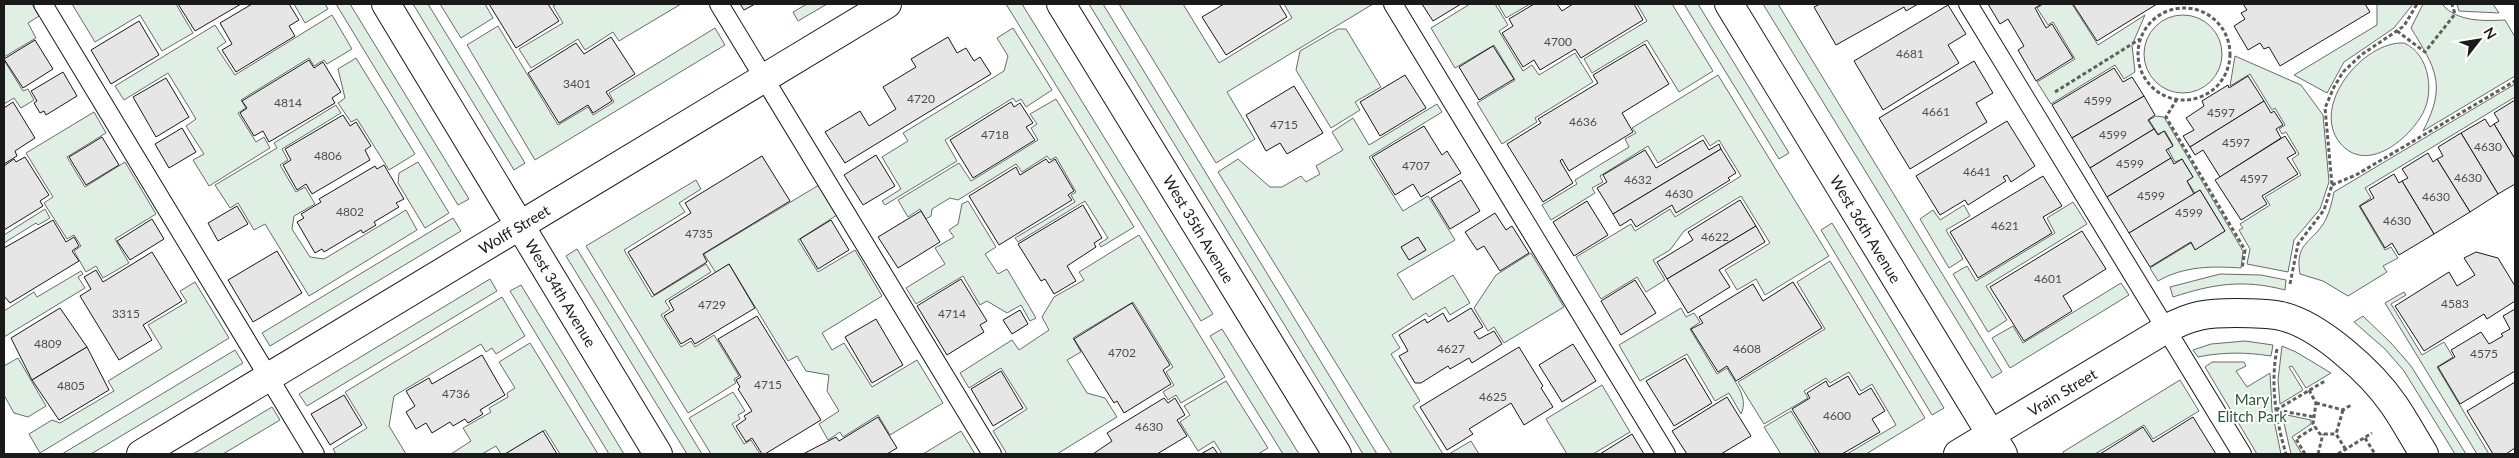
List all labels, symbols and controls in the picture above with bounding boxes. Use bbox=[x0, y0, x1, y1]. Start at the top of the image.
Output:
north arrow bbox=[2454, 15, 2504, 65]
text: N bbox=[2481, 24, 2501, 42]
house number: 4700 bbox=[1544, 34, 1572, 49]
house number: 4681 bbox=[1896, 46, 1924, 61]
house number: 3401 bbox=[563, 76, 591, 91]
house number: 4720 bbox=[907, 91, 935, 106]
house number: 4599 bbox=[2084, 93, 2112, 108]
house number: 4814 bbox=[274, 95, 302, 110]
house number: 4661 bbox=[1922, 104, 1950, 119]
house number: 4597 bbox=[2207, 105, 2235, 120]
house number: 4636 bbox=[1569, 114, 1597, 129]
house number: 4715 bbox=[1270, 117, 1298, 132]
house number: 4718 bbox=[981, 127, 1009, 142]
house number: 4599 bbox=[2099, 127, 2127, 142]
house number: 4597 bbox=[2222, 135, 2250, 150]
house number: 4630 bbox=[2474, 139, 2502, 154]
house number: 4806 bbox=[314, 148, 342, 163]
house number: 4599 bbox=[2116, 156, 2144, 171]
house number: 4707 bbox=[1402, 158, 1430, 173]
house number: 4641 bbox=[1963, 164, 1991, 179]
house number: 4630 bbox=[2454, 170, 2482, 185]
house number: 4597 bbox=[2240, 171, 2268, 186]
street label: West 35th Avenue bbox=[1160, 172, 1238, 286]
house number: 4632 bbox=[1624, 172, 1652, 187]
street label: West 36th Avenue bbox=[1827, 172, 1905, 286]
house number: 4630 bbox=[1665, 186, 1693, 201]
house number: 4599 bbox=[2137, 188, 2165, 203]
house number: 4630 bbox=[2422, 189, 2450, 204]
street label: Wolff Street bbox=[475, 200, 553, 257]
house number: 4802 bbox=[336, 204, 364, 219]
house number: 4599 bbox=[2175, 205, 2203, 220]
house number: 4630 bbox=[2383, 213, 2411, 228]
house number: 4621 bbox=[1991, 218, 2019, 233]
house number: 4735 bbox=[685, 226, 713, 241]
house number: 4622 bbox=[1701, 229, 1729, 244]
street label: West 34th Avenue bbox=[522, 236, 600, 350]
house number: 4601 bbox=[2034, 271, 2062, 286]
house number: 4583 bbox=[2441, 296, 2469, 311]
house number: 4729 bbox=[698, 297, 726, 312]
house number: 3315 bbox=[112, 306, 140, 321]
house number: 4714 bbox=[938, 306, 966, 321]
house number: 4809 bbox=[34, 336, 62, 351]
house number: 4627 bbox=[1437, 341, 1465, 356]
house number: 4608 bbox=[1733, 341, 1761, 356]
house number: 4702 bbox=[1108, 345, 1136, 360]
house number: 4575 bbox=[2470, 346, 2498, 361]
street label: Vrain Street bbox=[2024, 364, 2100, 420]
house number: 4715 bbox=[754, 377, 782, 392]
house number: 4805 bbox=[57, 378, 85, 393]
house number: 4736 bbox=[442, 386, 470, 401]
house number: 4625 bbox=[1479, 389, 1507, 404]
park label: Mary Elitch Park bbox=[2217, 390, 2287, 425]
house number: 4600 bbox=[1823, 408, 1851, 423]
house number: 4630 bbox=[1135, 419, 1163, 434]

